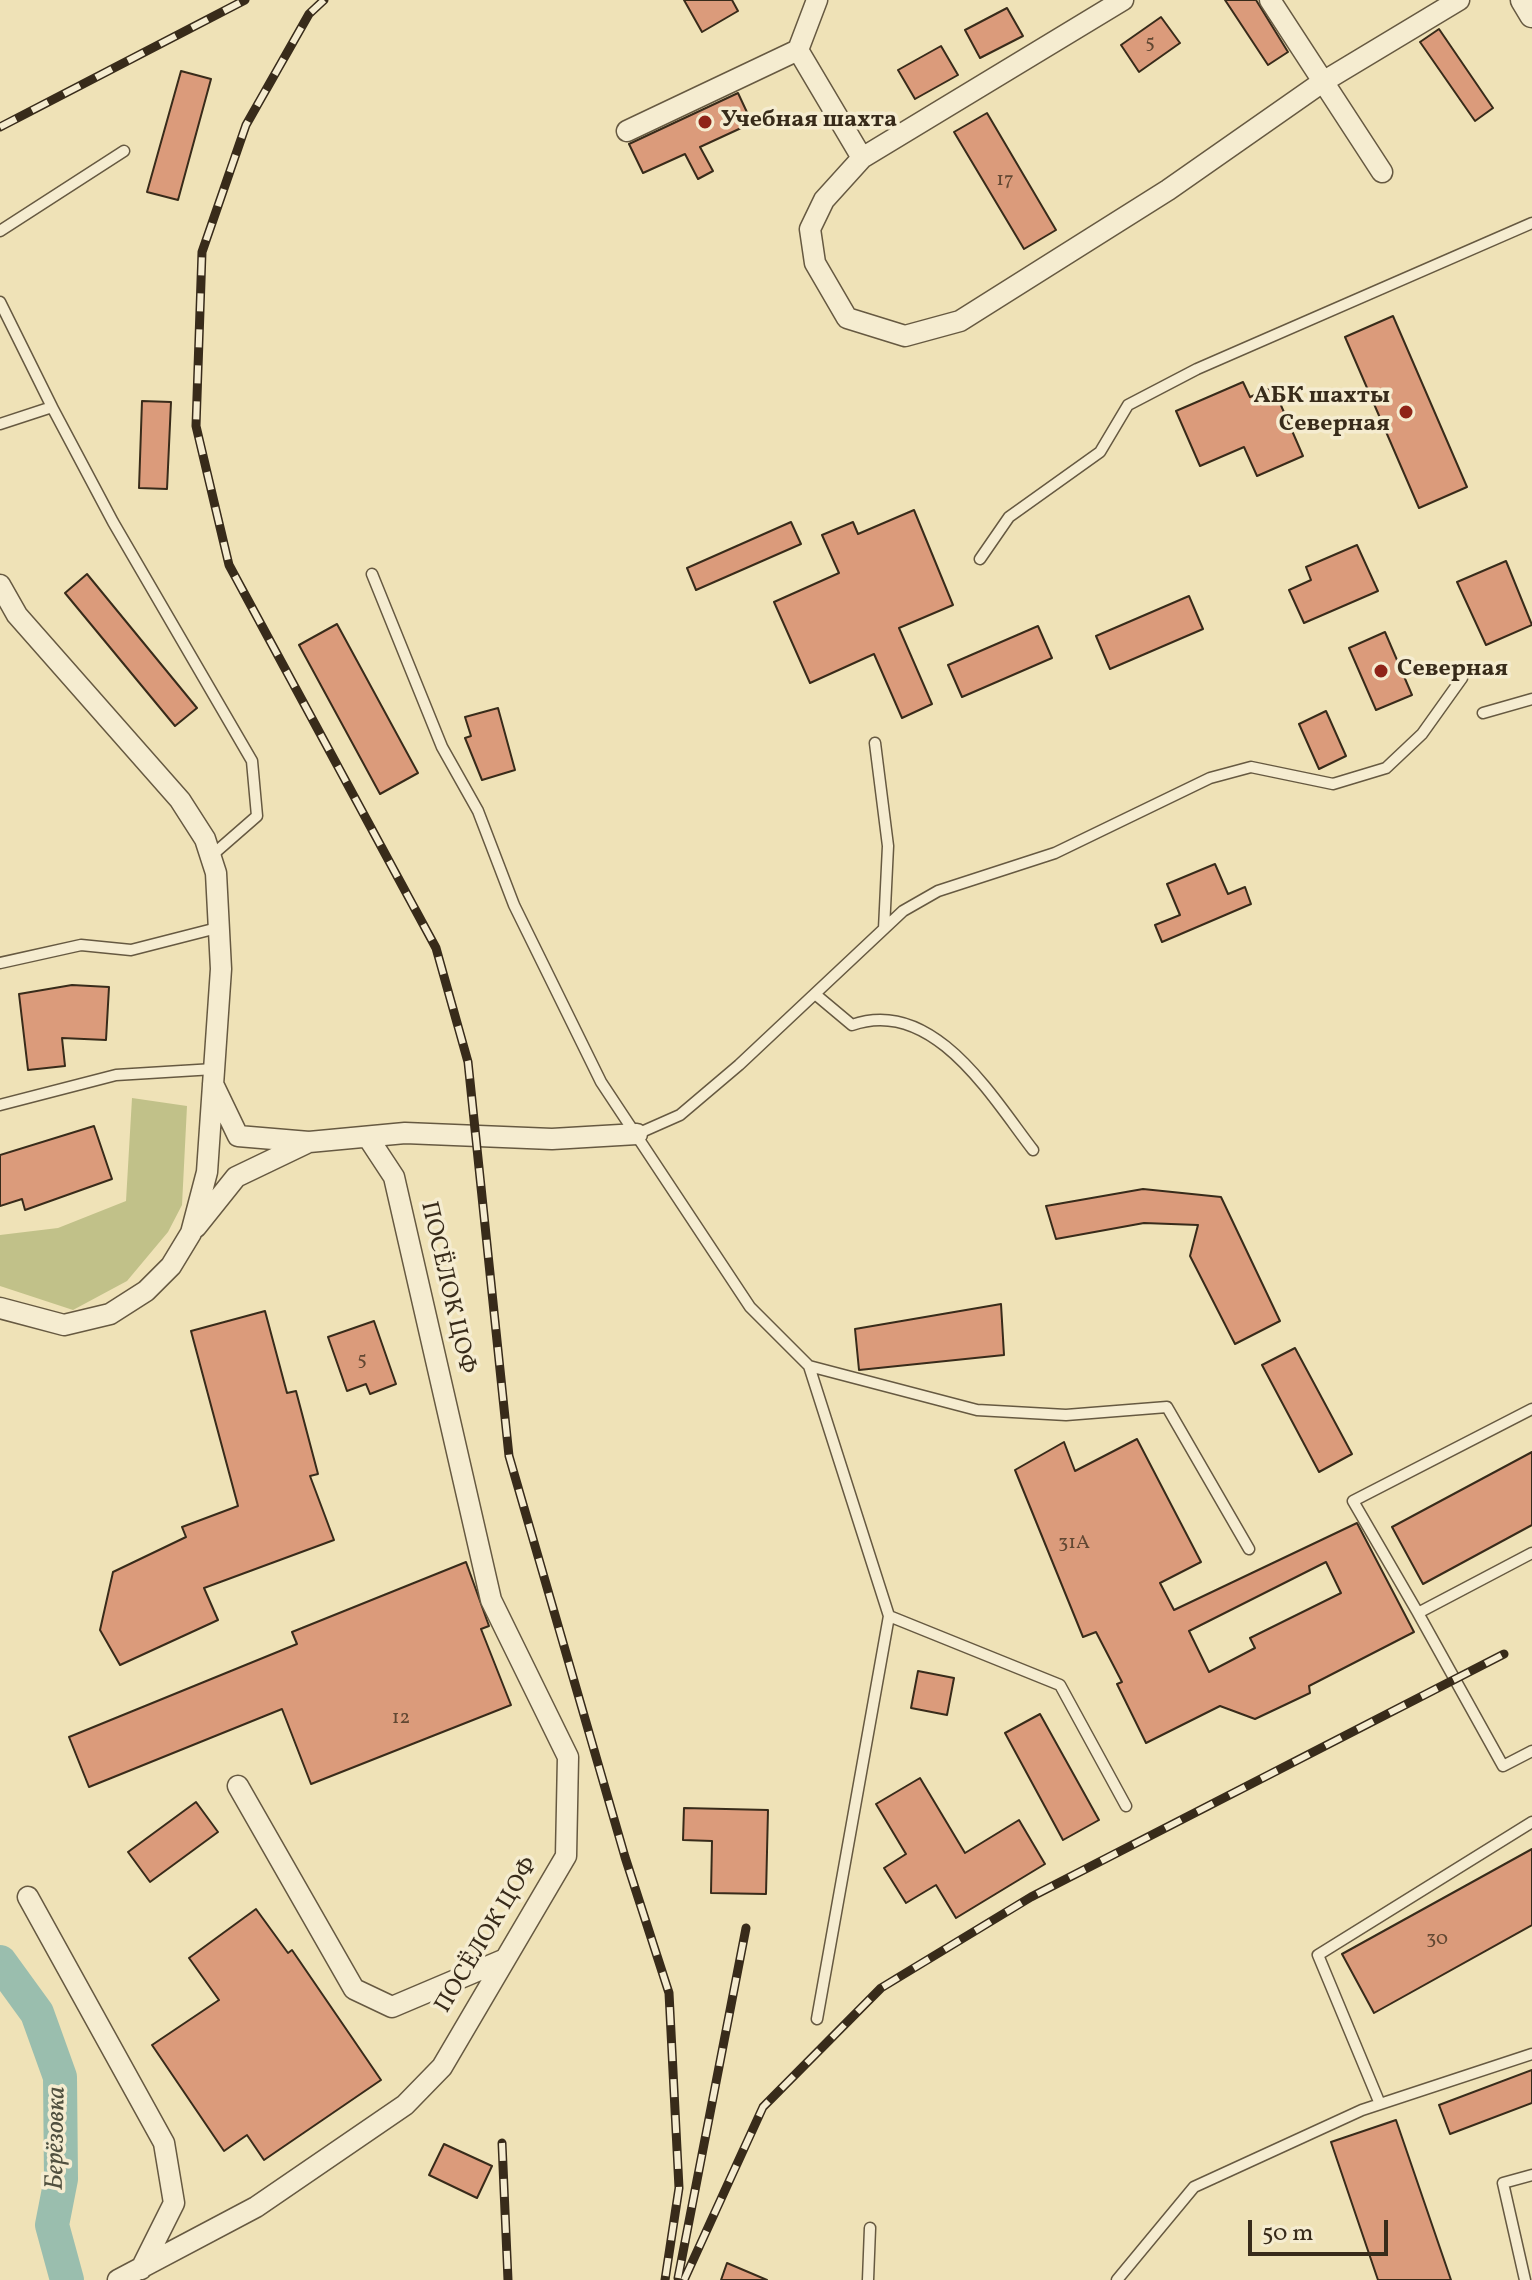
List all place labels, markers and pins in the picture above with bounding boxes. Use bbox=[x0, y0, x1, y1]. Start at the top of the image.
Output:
place label: Учебная шахта bbox=[721, 108, 897, 136]
marker: Учебная шахта bbox=[696, 113, 714, 131]
place label: АБК шахты Северная bbox=[1254, 384, 1390, 440]
marker: АБК шахты Северная bbox=[1397, 403, 1415, 421]
place label: Северная bbox=[1397, 657, 1508, 685]
marker: Северная bbox=[1372, 662, 1390, 680]

